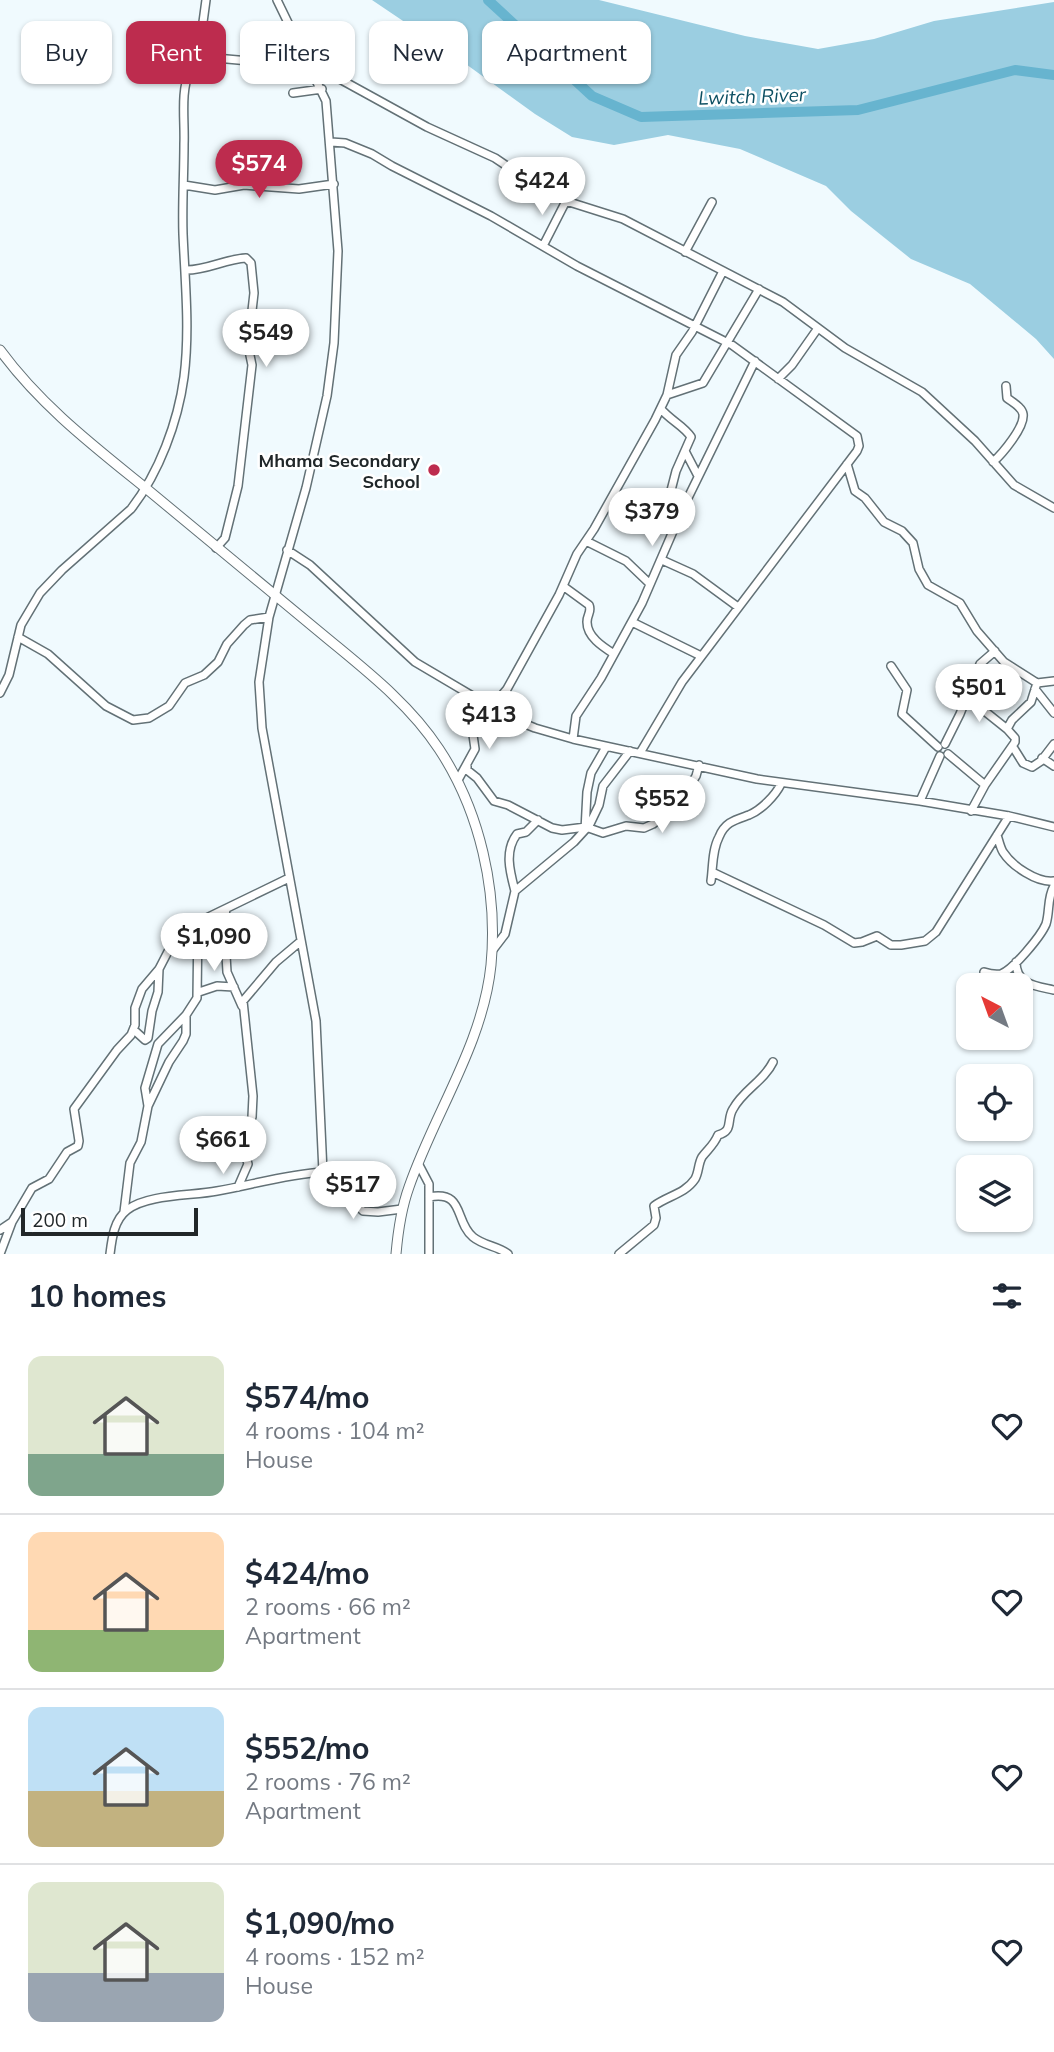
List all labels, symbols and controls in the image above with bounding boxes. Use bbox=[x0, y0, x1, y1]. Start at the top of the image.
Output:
chip: Buy bbox=[21, 21, 112, 84]
chip: Rent bbox=[126, 21, 226, 84]
chip: Filters bbox=[240, 21, 355, 84]
chip: New bbox=[369, 21, 468, 84]
chip: Apartment bbox=[482, 21, 651, 84]
water label: Lwitch River bbox=[698, 82, 807, 110]
pin: $574 bbox=[218, 140, 300, 200]
text: $574 bbox=[231, 148, 287, 177]
pin: $424 bbox=[501, 158, 583, 217]
text: $424 bbox=[514, 165, 570, 194]
pin: $549 bbox=[225, 310, 307, 369]
text: $549 bbox=[238, 317, 294, 346]
place label: Mhama Secondary School bbox=[258, 449, 420, 493]
marker: Mhama Secondary School bbox=[426, 462, 442, 478]
pin: $379 bbox=[611, 489, 693, 548]
text: $379 bbox=[624, 496, 680, 525]
pin: $501 bbox=[938, 664, 1020, 724]
text: $501 bbox=[951, 672, 1007, 701]
pin: $413 bbox=[448, 692, 530, 751]
text: $413 bbox=[461, 699, 517, 728]
pin: $552 bbox=[621, 776, 703, 835]
text: $552 bbox=[634, 783, 690, 812]
pin: $1,090 bbox=[157, 914, 271, 973]
text: $1,090 bbox=[177, 921, 251, 950]
north arrow bbox=[956, 973, 1032, 1050]
map controls bbox=[956, 973, 1033, 1232]
button: locate bbox=[956, 1064, 1033, 1141]
pin: $661 bbox=[182, 1116, 264, 1176]
text: $661 bbox=[195, 1124, 251, 1153]
button: layers bbox=[956, 1155, 1033, 1232]
pin: $517 bbox=[312, 1162, 394, 1221]
text: $517 bbox=[325, 1169, 381, 1198]
scale bar bbox=[21, 1205, 198, 1237]
text: 200 m bbox=[32, 1208, 88, 1232]
text: 10 homes bbox=[28, 1277, 167, 1315]
icon: filters bbox=[988, 1277, 1026, 1315]
text: $574/mo bbox=[245, 1378, 369, 1416]
icon: home bbox=[84, 1384, 168, 1468]
icon: heart bbox=[988, 1407, 1026, 1445]
text: 4 rooms · 104 m² bbox=[245, 1416, 425, 1445]
text: House bbox=[245, 1445, 313, 1474]
text: $424/mo bbox=[245, 1554, 369, 1592]
icon: home bbox=[84, 1560, 168, 1644]
icon: heart bbox=[988, 1583, 1026, 1621]
text: 2 rooms · 66 m² bbox=[245, 1592, 411, 1621]
text: Apartment bbox=[245, 1621, 361, 1650]
text: $552/mo bbox=[245, 1729, 369, 1767]
icon: home bbox=[84, 1735, 168, 1819]
icon: heart bbox=[988, 1758, 1026, 1796]
text: 2 rooms · 76 m² bbox=[245, 1767, 411, 1796]
text: Apartment bbox=[245, 1796, 361, 1825]
text: $1,090/mo bbox=[245, 1904, 395, 1942]
icon: home bbox=[84, 1910, 168, 1994]
icon: heart bbox=[988, 1933, 1026, 1971]
text: 4 rooms · 152 m² bbox=[245, 1942, 425, 1971]
text: House bbox=[245, 1971, 313, 2000]

